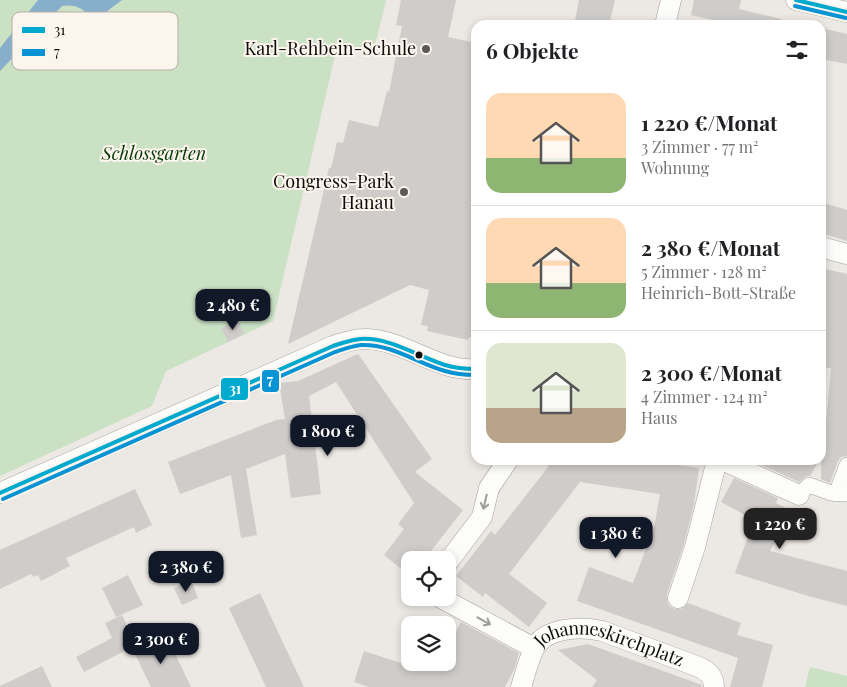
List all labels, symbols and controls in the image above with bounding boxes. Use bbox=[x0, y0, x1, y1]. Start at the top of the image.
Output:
legend bbox=[12, 12, 178, 70]
text: 31 bbox=[54, 20, 66, 39]
place label: Karl-Rehbein-Schule bbox=[244, 36, 416, 60]
text: 6 Objekte bbox=[486, 36, 579, 64]
icon: filters bbox=[783, 36, 811, 64]
text: 7 bbox=[54, 42, 60, 61]
marker: Karl-Rehbein-Schule bbox=[420, 43, 432, 55]
text: 1 220 €/Monat bbox=[641, 108, 777, 136]
icon: home bbox=[526, 113, 586, 173]
text: 3 Zimmer · 77 m² bbox=[641, 136, 758, 157]
park label: Schlossgarten bbox=[101, 141, 206, 165]
text: Wohnung bbox=[641, 157, 709, 178]
place label: Congress-Park Hanau bbox=[273, 169, 395, 214]
marker: Congress-Park Hanau bbox=[398, 186, 410, 198]
text: 2 380 €/Monat bbox=[641, 233, 780, 261]
icon: home bbox=[526, 238, 586, 298]
text: 5 Zimmer · 128 m² bbox=[641, 261, 767, 282]
text: Heinrich-Bott-Straße bbox=[641, 282, 796, 303]
pin: 2 480 € bbox=[187, 288, 279, 331]
text: 2 480 € bbox=[206, 294, 260, 315]
unlabelled marker bbox=[414, 350, 424, 360]
text: 2 300 €/Monat bbox=[641, 358, 782, 386]
icon: home bbox=[526, 363, 586, 423]
line badge: 7 bbox=[261, 369, 280, 393]
text: 7 bbox=[267, 370, 274, 389]
line badge: 31 bbox=[220, 377, 249, 401]
text: 31 bbox=[229, 379, 241, 398]
text: 4 Zimmer · 124 m² bbox=[641, 386, 768, 407]
text: Haus bbox=[641, 407, 677, 428]
pin: 1 800 € bbox=[282, 414, 374, 457]
text: 1 800 € bbox=[301, 420, 355, 441]
one-way arrow bbox=[480, 494, 489, 510]
pin: 1 220 € bbox=[734, 508, 826, 550]
text: 1 220 € bbox=[755, 513, 805, 534]
pin: 1 380 € bbox=[570, 516, 662, 559]
text: 1 380 € bbox=[591, 522, 641, 543]
pin: 2 380 € bbox=[140, 550, 232, 593]
map controls bbox=[401, 551, 456, 671]
button: locate bbox=[401, 551, 456, 606]
text: 2 380 € bbox=[160, 556, 212, 577]
street label: Johanneskirchplatz bbox=[527, 615, 688, 671]
button: layers bbox=[401, 616, 456, 671]
one-way arrow bbox=[476, 616, 491, 626]
pin: 2 300 € bbox=[115, 622, 207, 665]
text: 2 300 € bbox=[134, 628, 188, 649]

